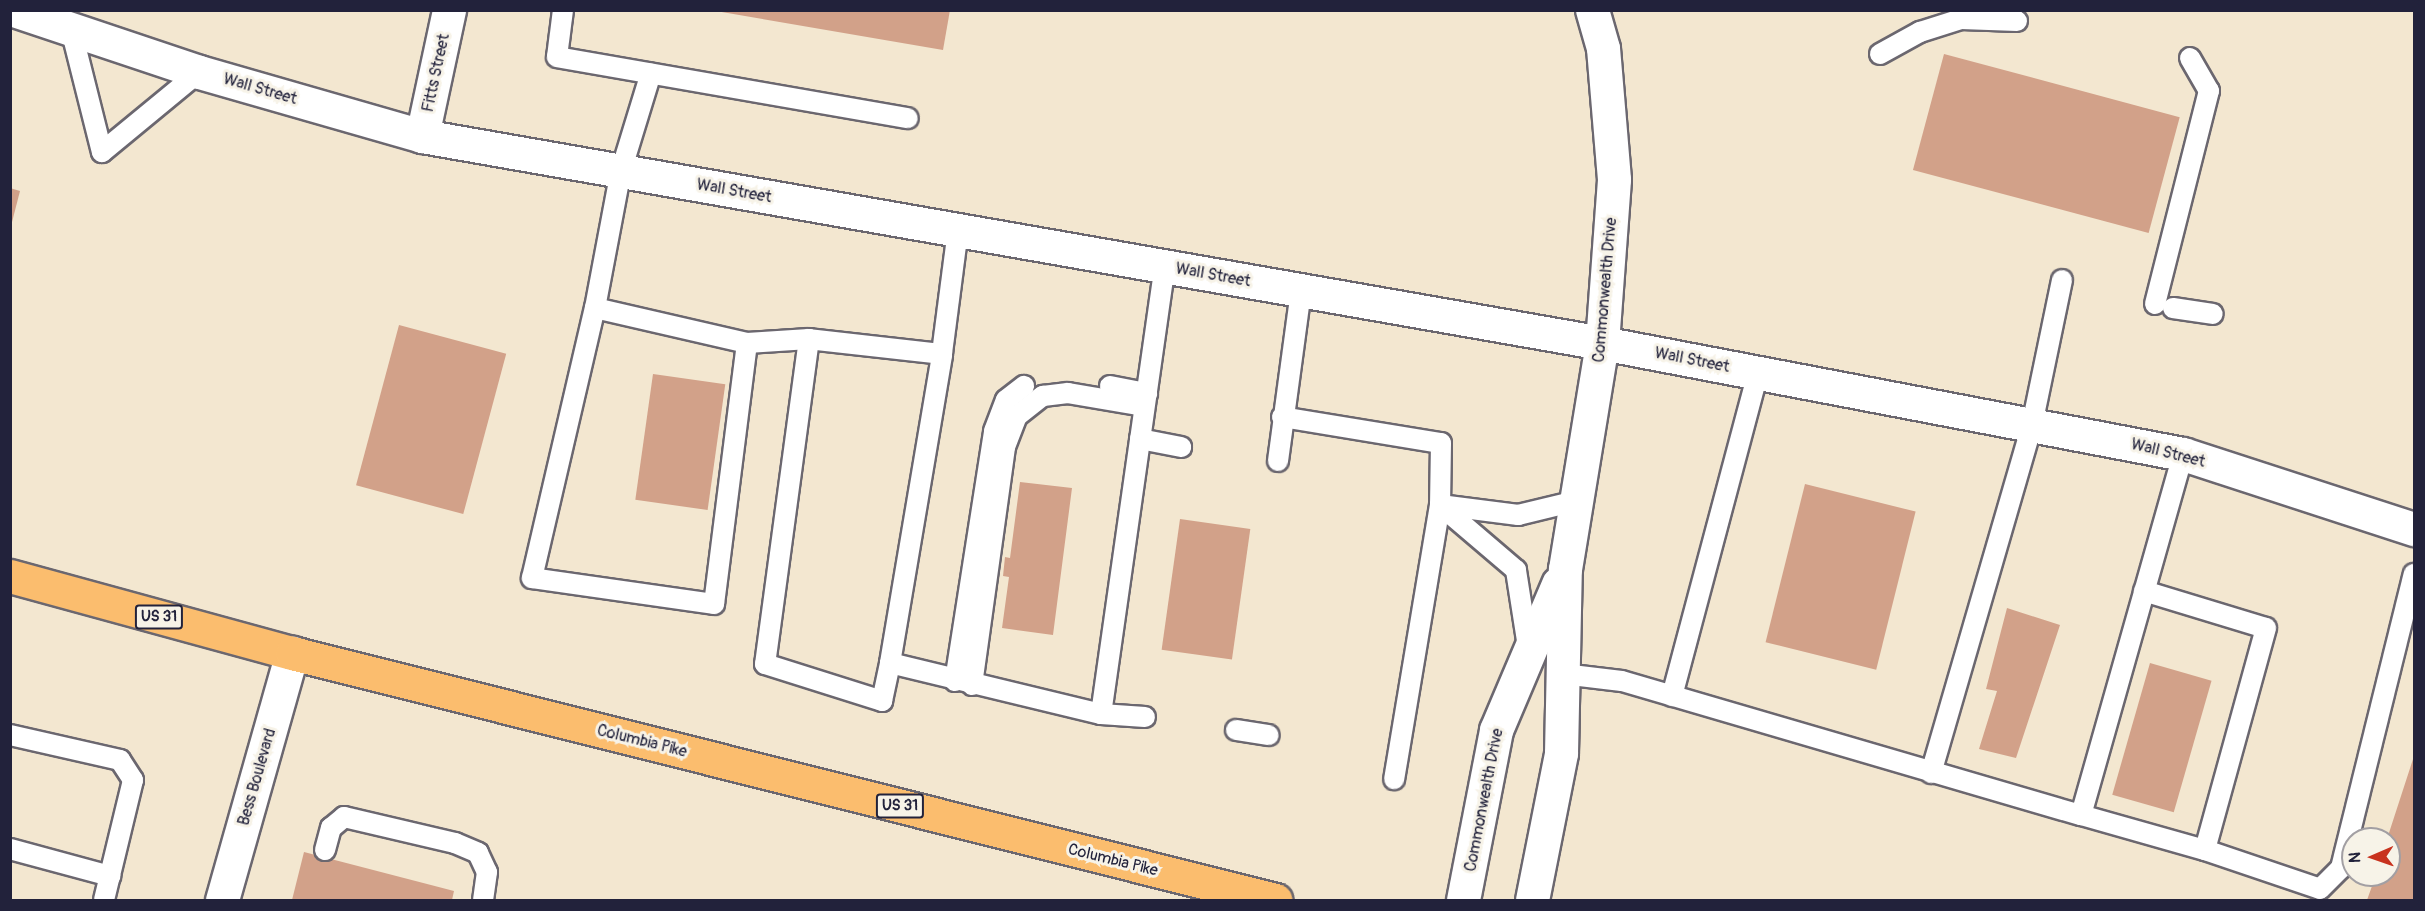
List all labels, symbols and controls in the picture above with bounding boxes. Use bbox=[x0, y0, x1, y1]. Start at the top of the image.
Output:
street label: Fitts Street bbox=[418, 32, 454, 114]
street label: Wall Street bbox=[221, 69, 299, 109]
street label: Wall Street bbox=[695, 175, 773, 207]
street label: Commonwealth Drive bbox=[1589, 217, 1621, 363]
street label: Wall Street bbox=[1174, 259, 1252, 291]
street label: Wall Street bbox=[1653, 343, 1731, 377]
street label: Wall Street bbox=[2129, 435, 2207, 471]
road number: US 31 bbox=[134, 605, 184, 629]
street label: Columbia Pike bbox=[595, 721, 689, 761]
street label: Bess Boulevard bbox=[234, 726, 280, 828]
street label: Commonwealth Drive bbox=[1461, 727, 1507, 873]
road number: US 31 bbox=[874, 794, 926, 818]
north arrow bbox=[2341, 827, 2401, 887]
street label: Columbia Pike bbox=[1066, 840, 1160, 880]
text: N bbox=[2345, 852, 2365, 863]

